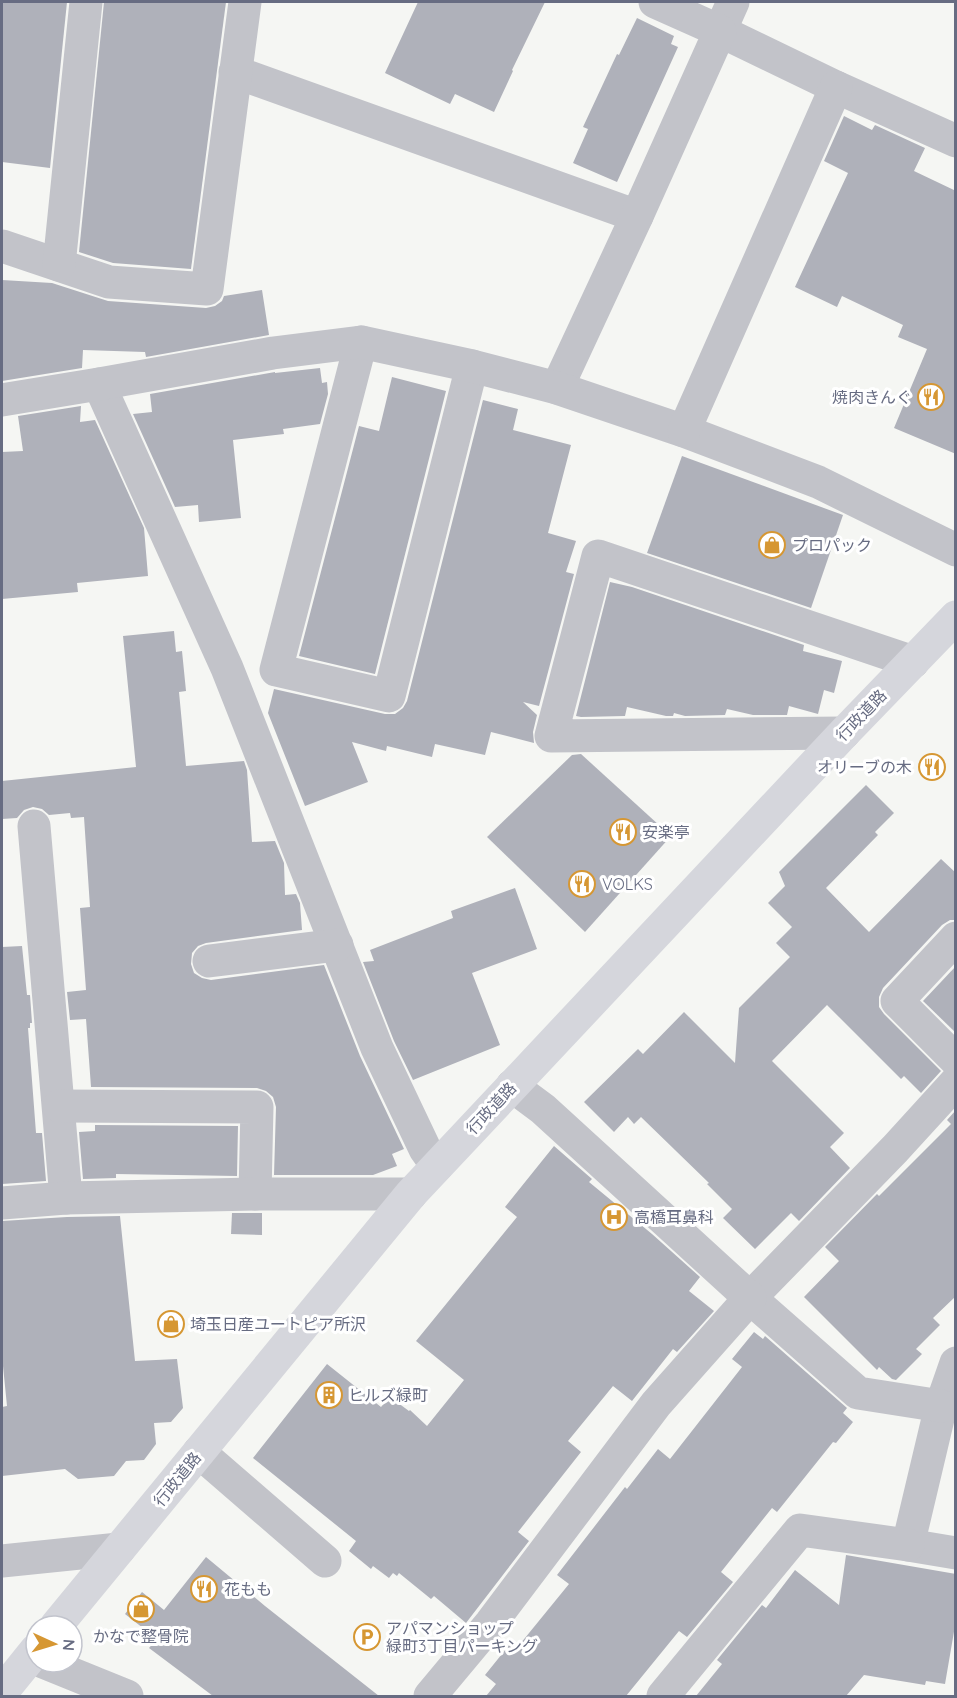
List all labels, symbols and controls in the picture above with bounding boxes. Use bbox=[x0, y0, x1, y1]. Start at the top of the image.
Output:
restaurant icon: 焼肉きんぐ bbox=[916, 382, 946, 412]
place label: 焼肉きんぐ bbox=[832, 387, 912, 407]
shop icon: プロパック bbox=[757, 530, 787, 560]
place label: プロパック bbox=[792, 535, 872, 555]
street label: 行政道路 bbox=[832, 685, 890, 745]
restaurant icon: オリーブの木 bbox=[917, 752, 947, 782]
place label: オリーブの木 bbox=[817, 757, 912, 777]
restaurant icon: 安楽亭 bbox=[608, 817, 638, 847]
place label: 安楽亭 bbox=[642, 822, 690, 842]
restaurant icon: VOLKS bbox=[567, 869, 597, 899]
place label: VOLKS bbox=[602, 874, 653, 894]
street label: 行政道路 bbox=[462, 1078, 520, 1138]
hospital icon: 高橋耳鼻科 bbox=[599, 1202, 629, 1232]
place label: 高橋耳鼻科 bbox=[634, 1207, 714, 1227]
shop icon: 埼玉日産ユートピア所沢 bbox=[156, 1309, 186, 1339]
place label: 埼玉日産ユートピア所沢 bbox=[190, 1314, 366, 1334]
building icon: ヒルズ緑町 bbox=[314, 1380, 344, 1410]
place label: ヒルズ緑町 bbox=[348, 1385, 428, 1405]
street label: 行政道路 bbox=[149, 1448, 205, 1510]
restaurant icon: 花もも bbox=[189, 1574, 219, 1604]
place label: 花もも bbox=[224, 1579, 272, 1599]
shop icon: かなで整骨院 bbox=[126, 1594, 156, 1624]
north arrow bbox=[24, 1614, 84, 1674]
place label: アパマンショップ 緑町3丁目パーキング bbox=[386, 1618, 538, 1656]
parking icon: アパマンショップ 緑町3丁目パーキング bbox=[352, 1622, 382, 1652]
place label: かなで整骨院 bbox=[93, 1626, 189, 1646]
text: N bbox=[59, 1638, 79, 1652]

